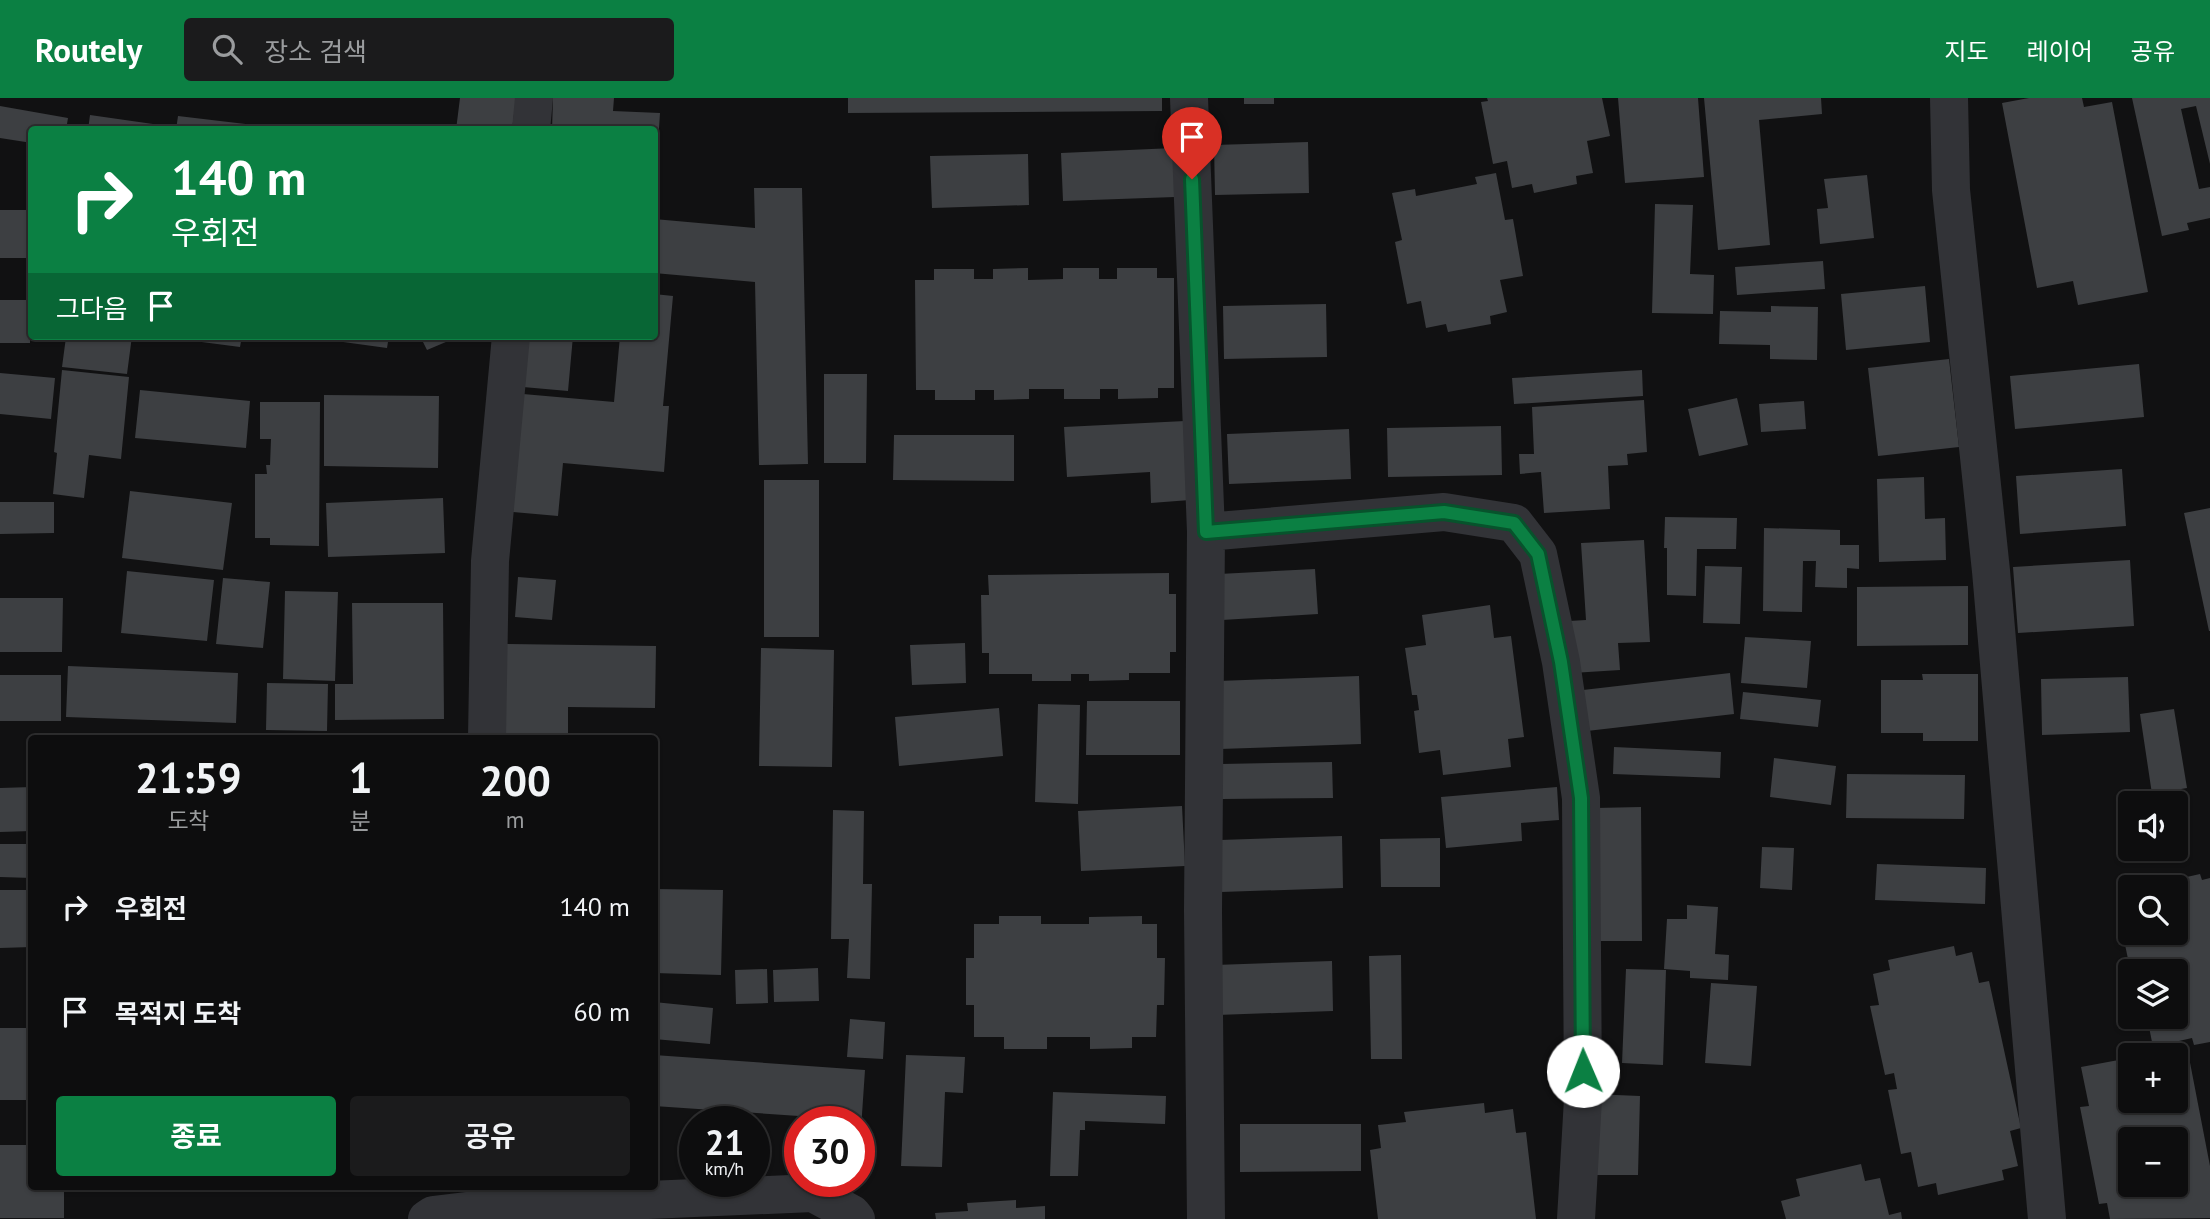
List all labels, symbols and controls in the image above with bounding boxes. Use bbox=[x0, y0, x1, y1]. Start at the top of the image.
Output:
search box bbox=[184, 18, 674, 81]
text: Routely bbox=[35, 28, 142, 71]
icon: search bbox=[208, 30, 246, 68]
text: 장소 검색 bbox=[264, 35, 367, 68]
text: 지도 bbox=[1944, 36, 1989, 67]
text: 레이어 bbox=[2027, 36, 2093, 67]
text: 공유 bbox=[2131, 36, 2175, 67]
pin bbox=[1162, 107, 1222, 179]
icon: arrive bbox=[1173, 118, 1211, 156]
text: 140 m bbox=[171, 145, 306, 209]
icon: right bbox=[56, 154, 147, 245]
text: 우회전 bbox=[171, 211, 259, 253]
icon: arrive bbox=[142, 287, 180, 325]
text: 그다음 bbox=[56, 292, 128, 325]
text: 21:59 bbox=[135, 750, 242, 805]
text: 1 bbox=[349, 750, 372, 805]
text: 200 bbox=[479, 753, 551, 808]
map controls bbox=[2118, 791, 2188, 1197]
button: sound bbox=[2118, 791, 2188, 861]
text: m bbox=[506, 805, 525, 834]
text: 도착 bbox=[167, 806, 209, 835]
text: 분 bbox=[350, 806, 371, 835]
button: search bbox=[2118, 875, 2188, 945]
icon: right bbox=[56, 888, 94, 926]
text: 140 m bbox=[559, 890, 630, 923]
text: 우회전 bbox=[115, 892, 187, 925]
button: layers bbox=[2118, 959, 2188, 1029]
icon: arrive bbox=[56, 993, 94, 1031]
text: 60 m bbox=[574, 995, 630, 1028]
text: 목적지 도착 bbox=[115, 997, 241, 1030]
position arrow bbox=[1546, 1034, 1620, 1108]
button: + bbox=[2118, 1043, 2188, 1113]
button: 종료 bbox=[56, 1096, 336, 1176]
button: 공유 bbox=[350, 1096, 630, 1176]
speed limit sign: 30 bbox=[784, 1106, 875, 1197]
text: 21 bbox=[705, 1119, 744, 1165]
button: − bbox=[2118, 1127, 2188, 1197]
text: km/h bbox=[705, 1157, 744, 1180]

